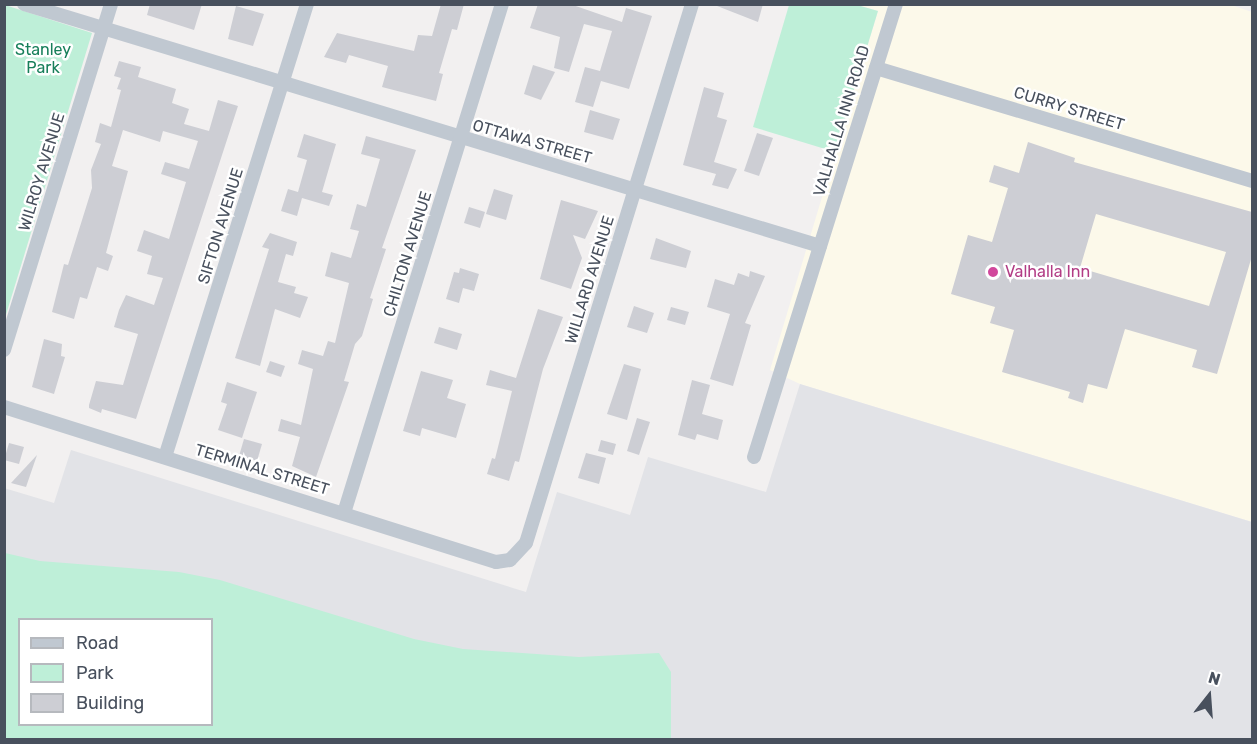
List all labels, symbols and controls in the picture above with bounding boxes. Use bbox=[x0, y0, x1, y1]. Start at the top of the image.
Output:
park label: Stanley Park bbox=[15, 40, 71, 78]
street label: VALHALLA INN ROAD bbox=[810, 43, 874, 199]
street label: CURRY STREET bbox=[1011, 83, 1127, 135]
street label: WILROY AVENUE bbox=[15, 110, 69, 234]
street label: OTTAWA STREET bbox=[470, 116, 594, 168]
street label: SIFTON AVENUE bbox=[194, 165, 248, 287]
street label: CHILTON AVENUE bbox=[380, 189, 436, 319]
street label: WILLARD AVENUE bbox=[561, 213, 619, 347]
place label: Valhalla Inn bbox=[1005, 262, 1090, 282]
marker: Valhalla Inn bbox=[986, 265, 1000, 279]
street label: TERMINAL STREET bbox=[192, 440, 332, 500]
legend bbox=[18, 618, 213, 726]
text: Road bbox=[76, 632, 119, 654]
text: Park bbox=[76, 662, 113, 684]
north arrow bbox=[1179, 666, 1239, 726]
text: N bbox=[1206, 668, 1223, 689]
text: Building bbox=[76, 692, 144, 714]

